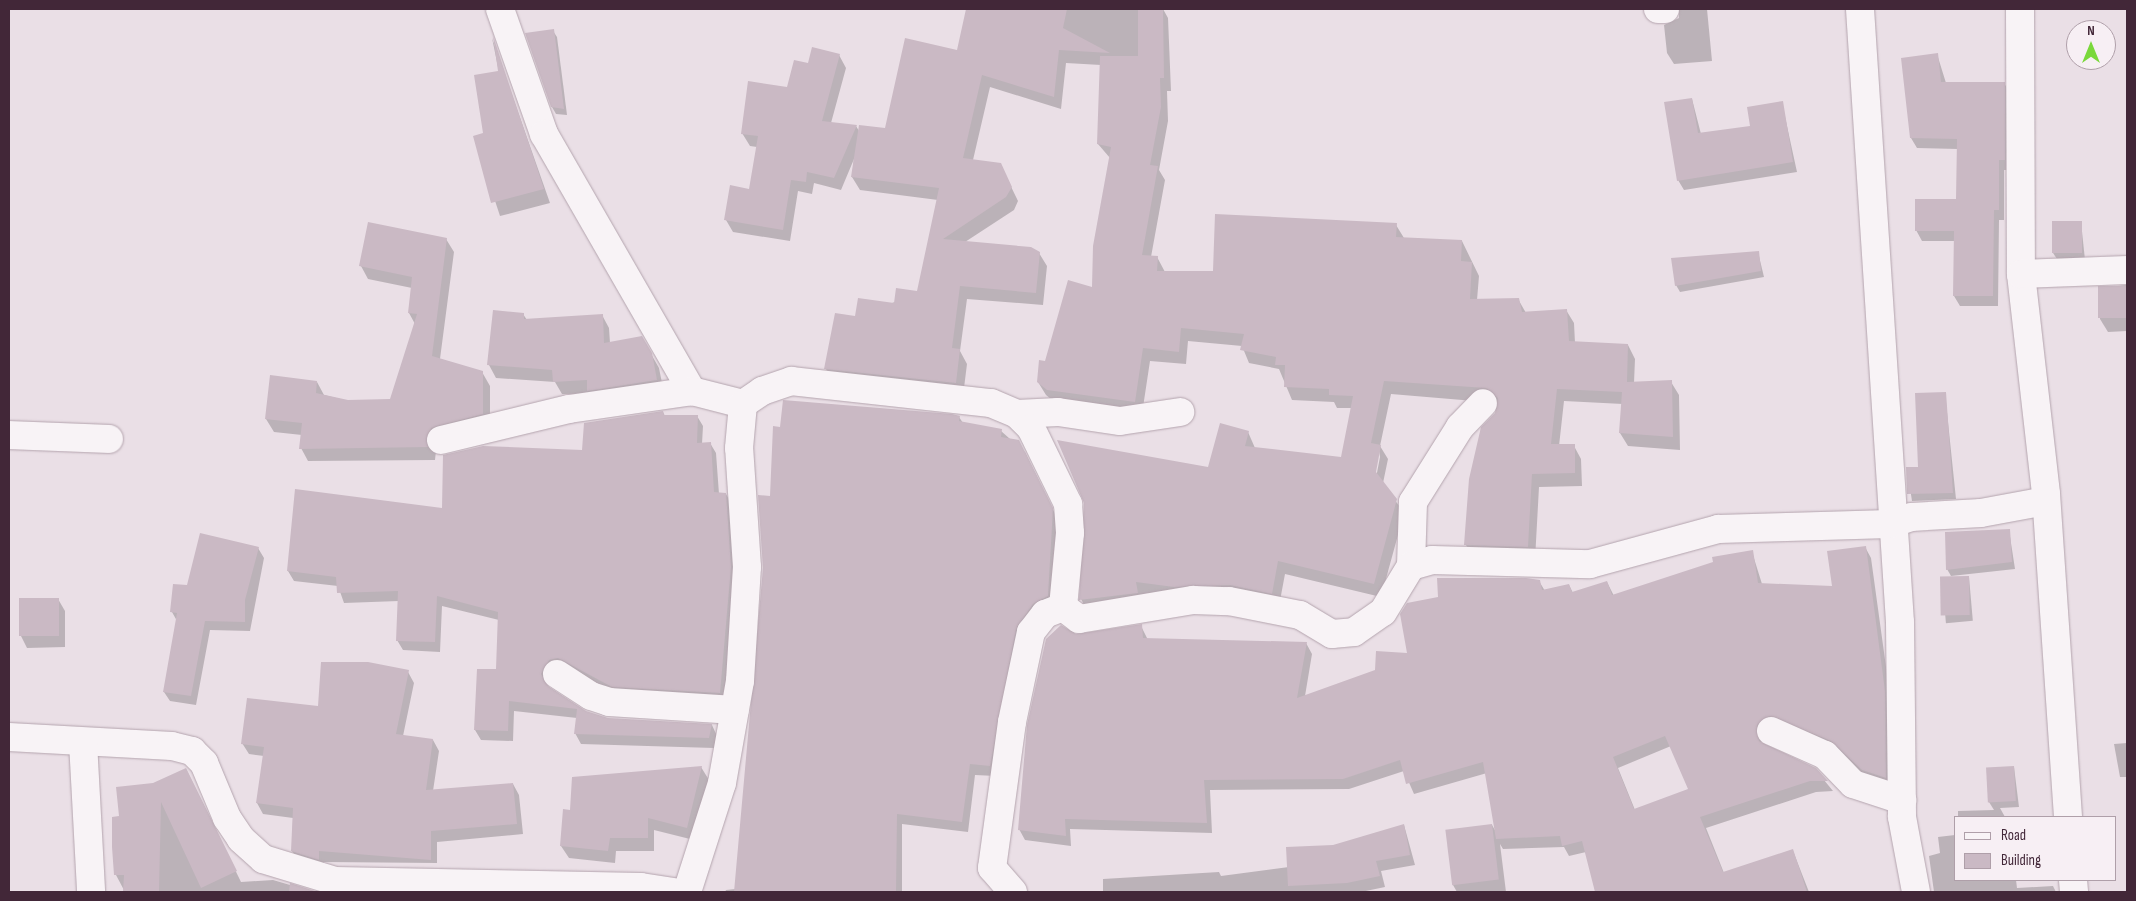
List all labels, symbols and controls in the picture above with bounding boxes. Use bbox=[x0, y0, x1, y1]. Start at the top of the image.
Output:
north arrow bbox=[2066, 20, 2116, 70]
text: N bbox=[2087, 22, 2095, 39]
legend bbox=[1954, 816, 2116, 881]
text: Road bbox=[2001, 826, 2026, 845]
text: Building bbox=[2001, 851, 2041, 870]

